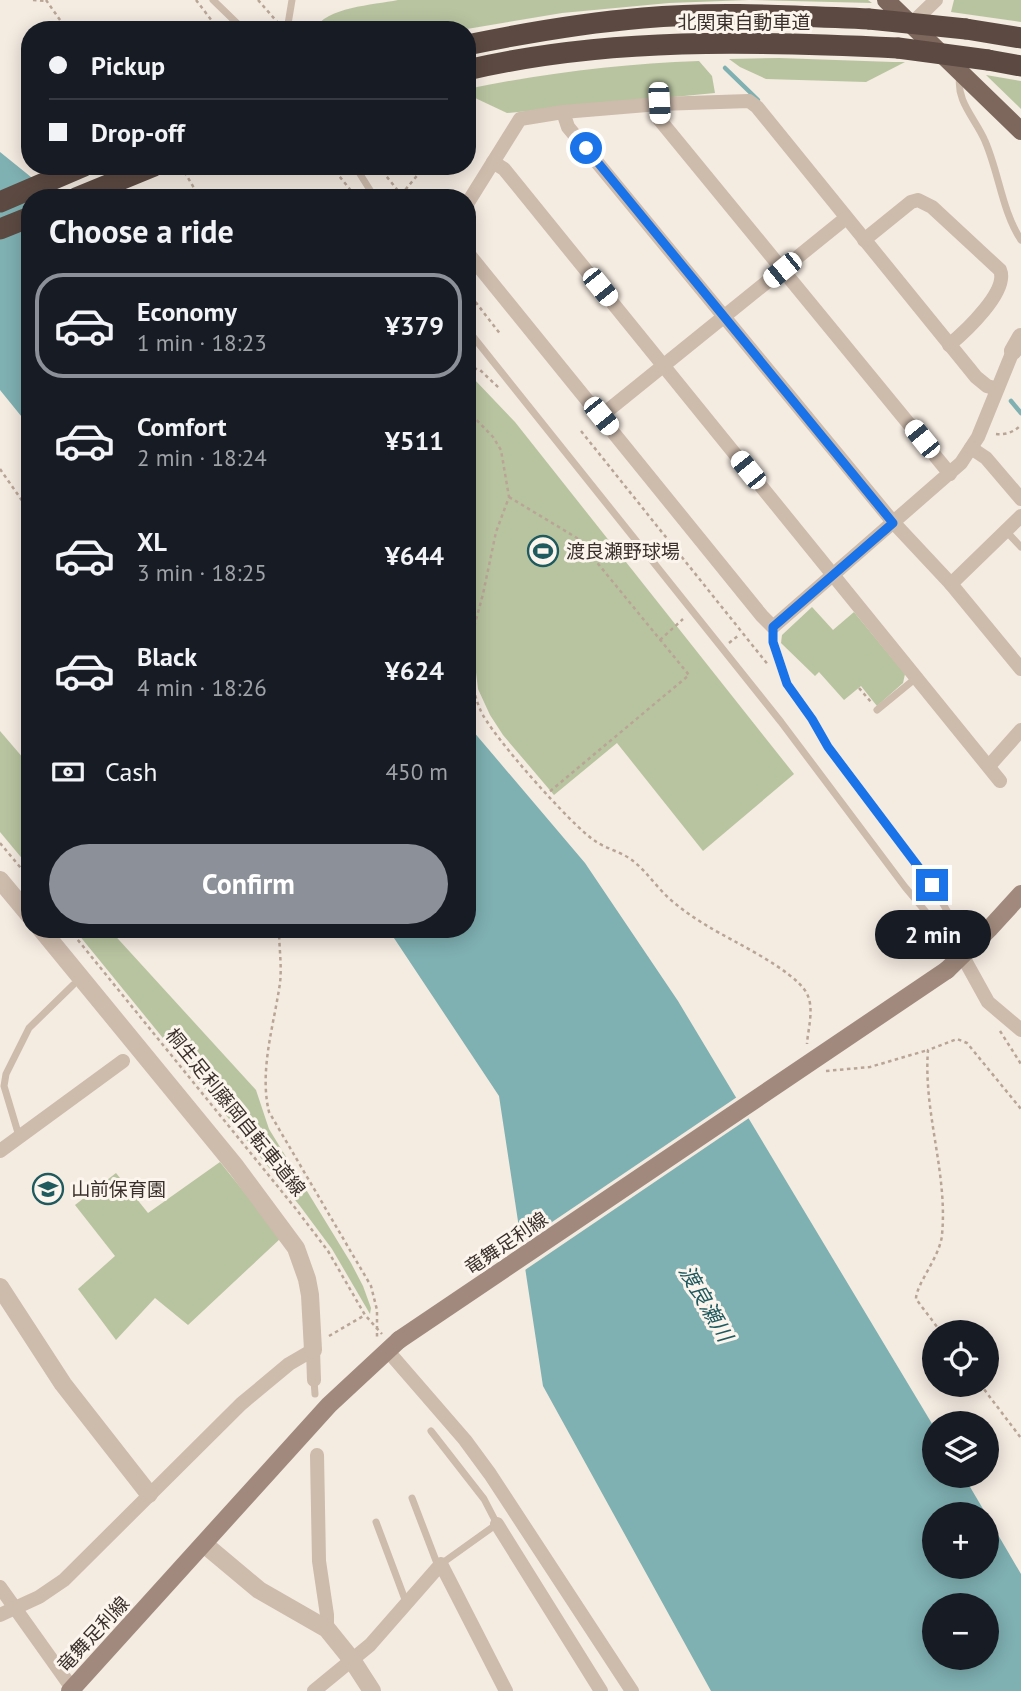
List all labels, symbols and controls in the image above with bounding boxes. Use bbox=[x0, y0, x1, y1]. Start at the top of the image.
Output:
street label: 北関東自動車道 bbox=[677, 10, 811, 34]
text: Pickup bbox=[91, 49, 165, 82]
car bbox=[648, 81, 671, 125]
text: Drop-off bbox=[91, 116, 185, 149]
route start bbox=[570, 132, 602, 164]
text: Choose a ride bbox=[49, 210, 234, 252]
car bbox=[760, 249, 805, 291]
car bbox=[579, 264, 622, 310]
icon: car bbox=[53, 294, 116, 357]
text: Economy bbox=[137, 295, 237, 328]
text: ¥379 bbox=[385, 309, 444, 342]
text: 1 min · 18:23 bbox=[137, 328, 267, 357]
car bbox=[580, 393, 623, 439]
icon: car bbox=[53, 409, 116, 472]
text: Comfort bbox=[137, 410, 227, 443]
car bbox=[901, 416, 944, 462]
text: ¥511 bbox=[385, 424, 444, 457]
text: 2 min · 18:24 bbox=[137, 443, 267, 472]
car bbox=[727, 447, 770, 493]
icon: car bbox=[53, 524, 116, 587]
text: XL bbox=[137, 525, 167, 558]
sports icon: 渡良瀬野球場 bbox=[526, 534, 560, 568]
text: ¥644 bbox=[385, 539, 444, 572]
place label: 渡良瀬野球場 bbox=[566, 539, 680, 563]
text: 3 min · 18:25 bbox=[137, 558, 267, 587]
icon: car bbox=[53, 639, 116, 702]
text: Black bbox=[137, 640, 197, 673]
text: ¥624 bbox=[385, 654, 444, 687]
text: 4 min · 18:26 bbox=[137, 673, 267, 702]
icon: cash bbox=[49, 753, 87, 791]
text: Cash bbox=[105, 755, 157, 788]
text: 450 m bbox=[386, 757, 448, 786]
button: Confirm bbox=[49, 844, 448, 924]
route end bbox=[916, 869, 948, 901]
callout: 2 min bbox=[874, 910, 990, 959]
text: 2 min bbox=[905, 920, 961, 949]
street label: 桐生足利藤岡自転車道線 bbox=[161, 1023, 311, 1201]
school or university icon: 山前保育園 bbox=[31, 1172, 65, 1206]
place label: 山前保育園 bbox=[71, 1177, 166, 1201]
street label: 竜舞足利線 bbox=[460, 1206, 552, 1280]
water label: 渡良瀬川 bbox=[673, 1260, 740, 1348]
map controls bbox=[922, 1320, 999, 1670]
button: locate bbox=[922, 1320, 999, 1397]
button: layers bbox=[922, 1411, 999, 1488]
button: + bbox=[922, 1502, 999, 1579]
street label: 竜舞足利線 bbox=[52, 1591, 134, 1677]
button: − bbox=[922, 1593, 999, 1670]

